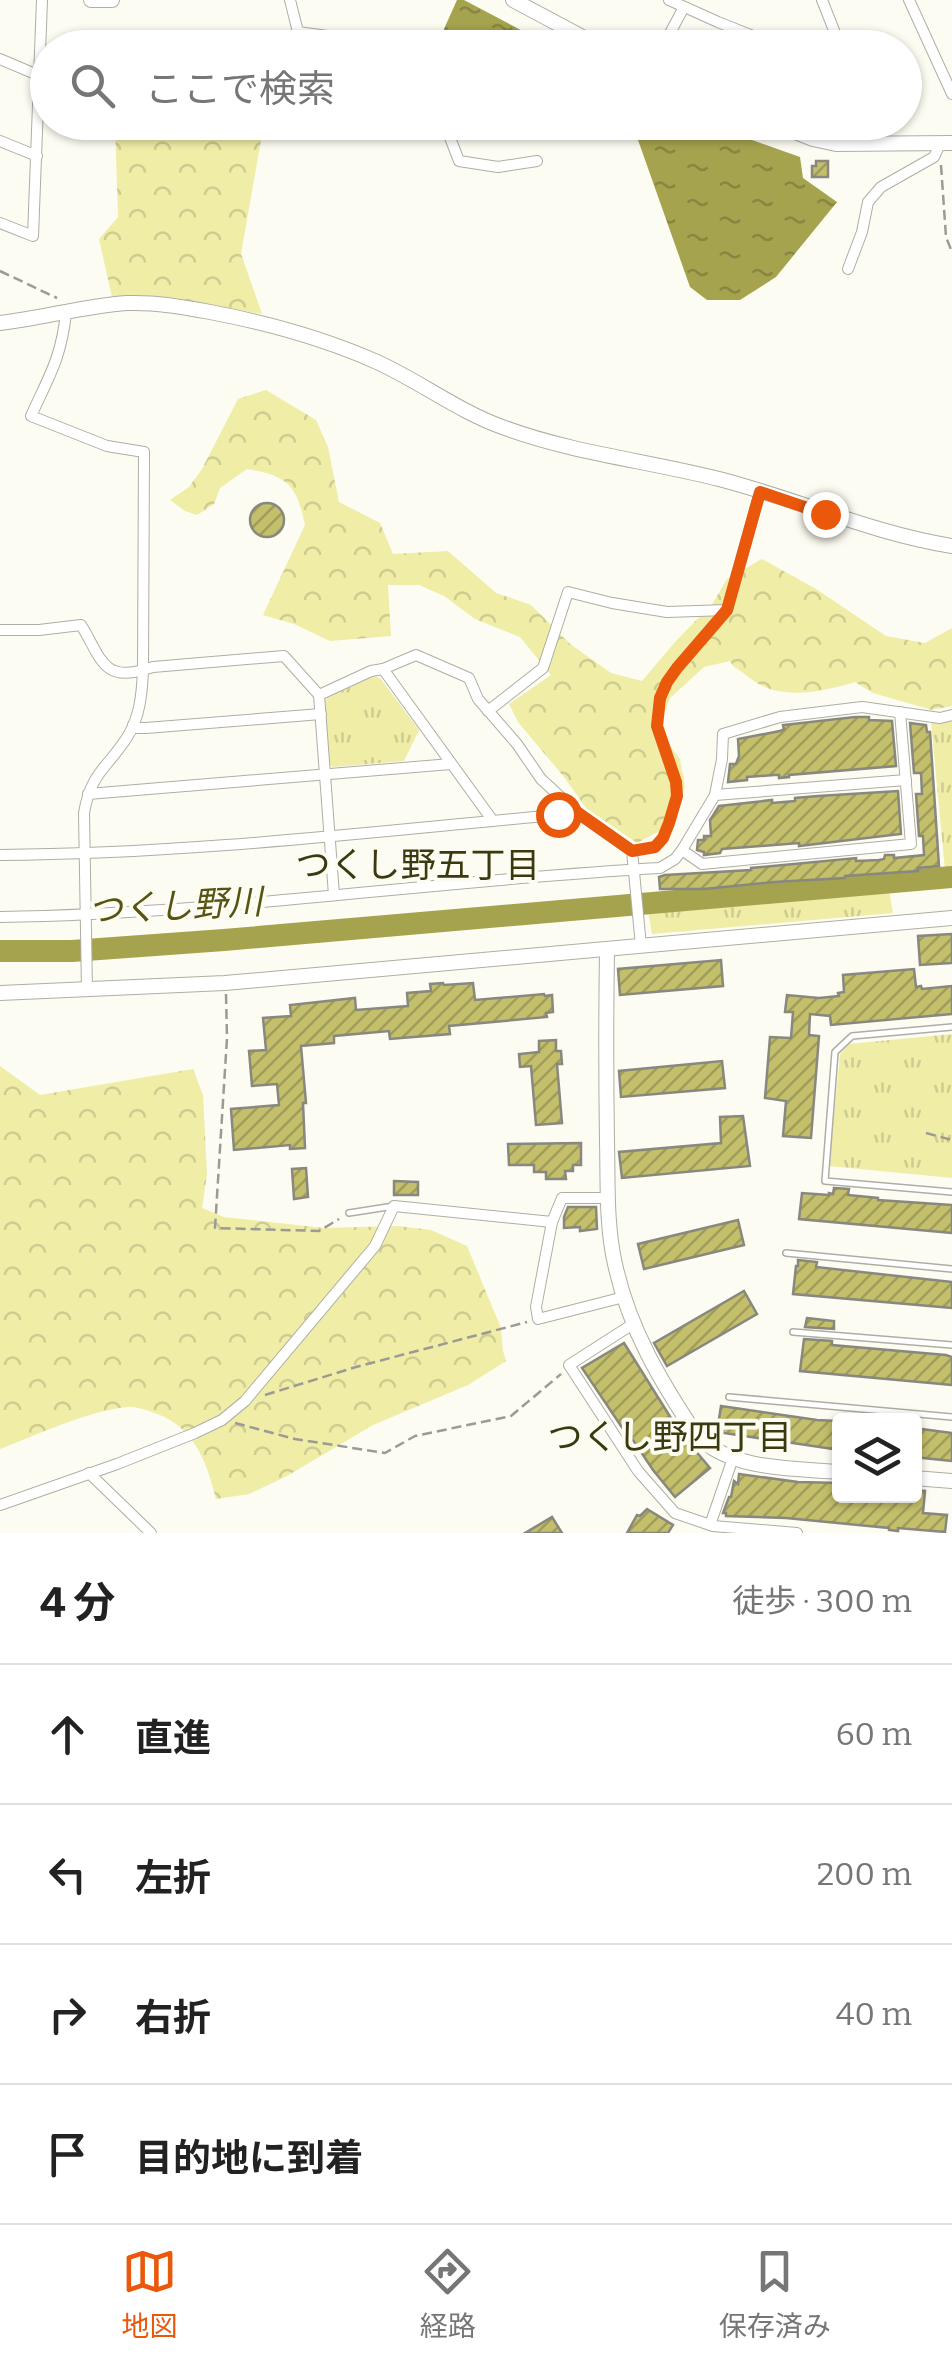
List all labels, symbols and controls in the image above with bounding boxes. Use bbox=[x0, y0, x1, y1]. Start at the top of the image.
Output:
search box bbox=[30, 30, 922, 140]
icon: search bbox=[65, 58, 120, 113]
text: ここで検索 bbox=[145, 66, 335, 112]
route end bbox=[803, 492, 849, 538]
route start bbox=[536, 792, 582, 838]
district label: つくし野五丁目 bbox=[295, 844, 541, 886]
water label: つくし野川 bbox=[87, 880, 267, 932]
map controls bbox=[832, 1413, 922, 1503]
button: layers bbox=[832, 1413, 922, 1503]
district label: つくし野四丁目 bbox=[547, 1416, 793, 1458]
text: 4 分 bbox=[40, 1578, 115, 1628]
text: 徒歩 · 300 m bbox=[732, 1582, 912, 1620]
icon: ahead bbox=[40, 1707, 95, 1762]
text: 直進 bbox=[135, 1715, 211, 1761]
text: 60 m bbox=[836, 1715, 912, 1753]
icon: left bbox=[40, 1847, 95, 1902]
text: 左折 bbox=[135, 1855, 211, 1901]
text: 200 m bbox=[817, 1855, 912, 1893]
icon: right bbox=[40, 1987, 95, 2042]
text: 右折 bbox=[135, 1995, 211, 2041]
text: 40 m bbox=[836, 1995, 912, 2033]
icon: arrive bbox=[40, 2127, 95, 2182]
text: 目的地に到着 bbox=[135, 2135, 363, 2181]
tab: 地図 bbox=[121, 2244, 177, 2344]
tab: 経路 bbox=[420, 2244, 476, 2344]
tab: 保存済み bbox=[719, 2244, 831, 2344]

